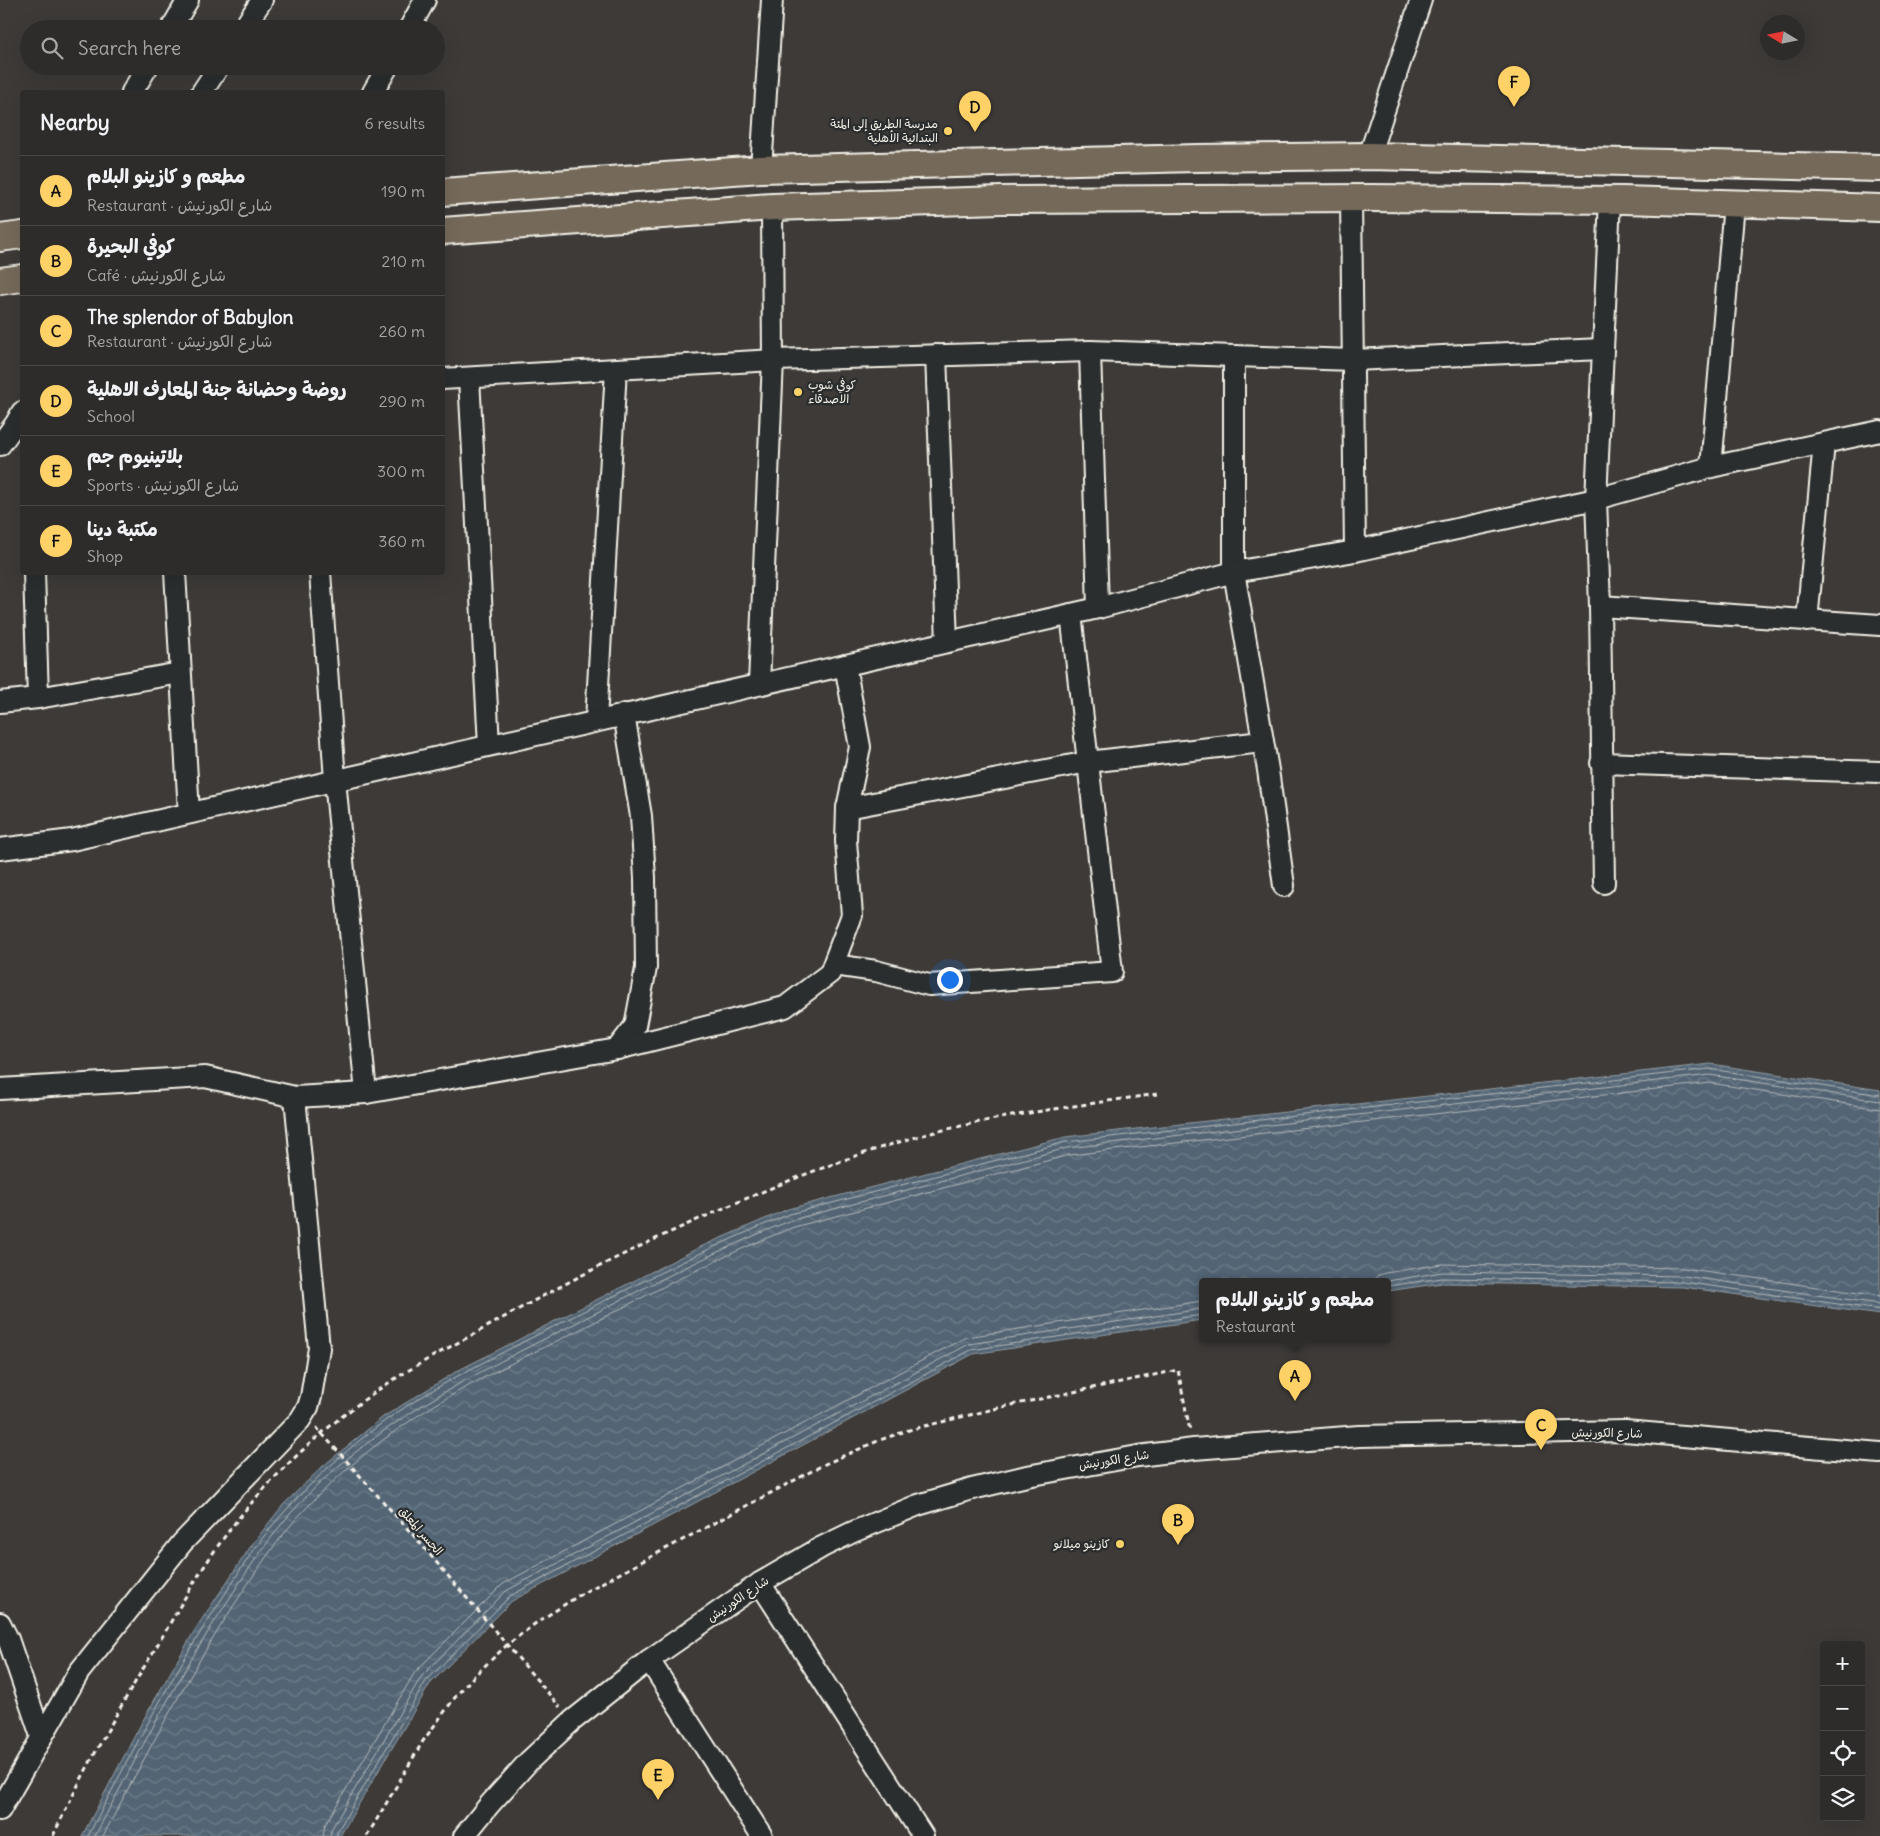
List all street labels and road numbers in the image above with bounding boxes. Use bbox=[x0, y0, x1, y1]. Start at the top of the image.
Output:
street label: شارع الكورنيش bbox=[1571, 1424, 1643, 1443]
street label: شارع الكورنيش bbox=[1078, 1447, 1150, 1474]
street label: الجسر المعلق bbox=[395, 1503, 447, 1559]
street label: شارع الكورنيش bbox=[704, 1573, 772, 1626]

